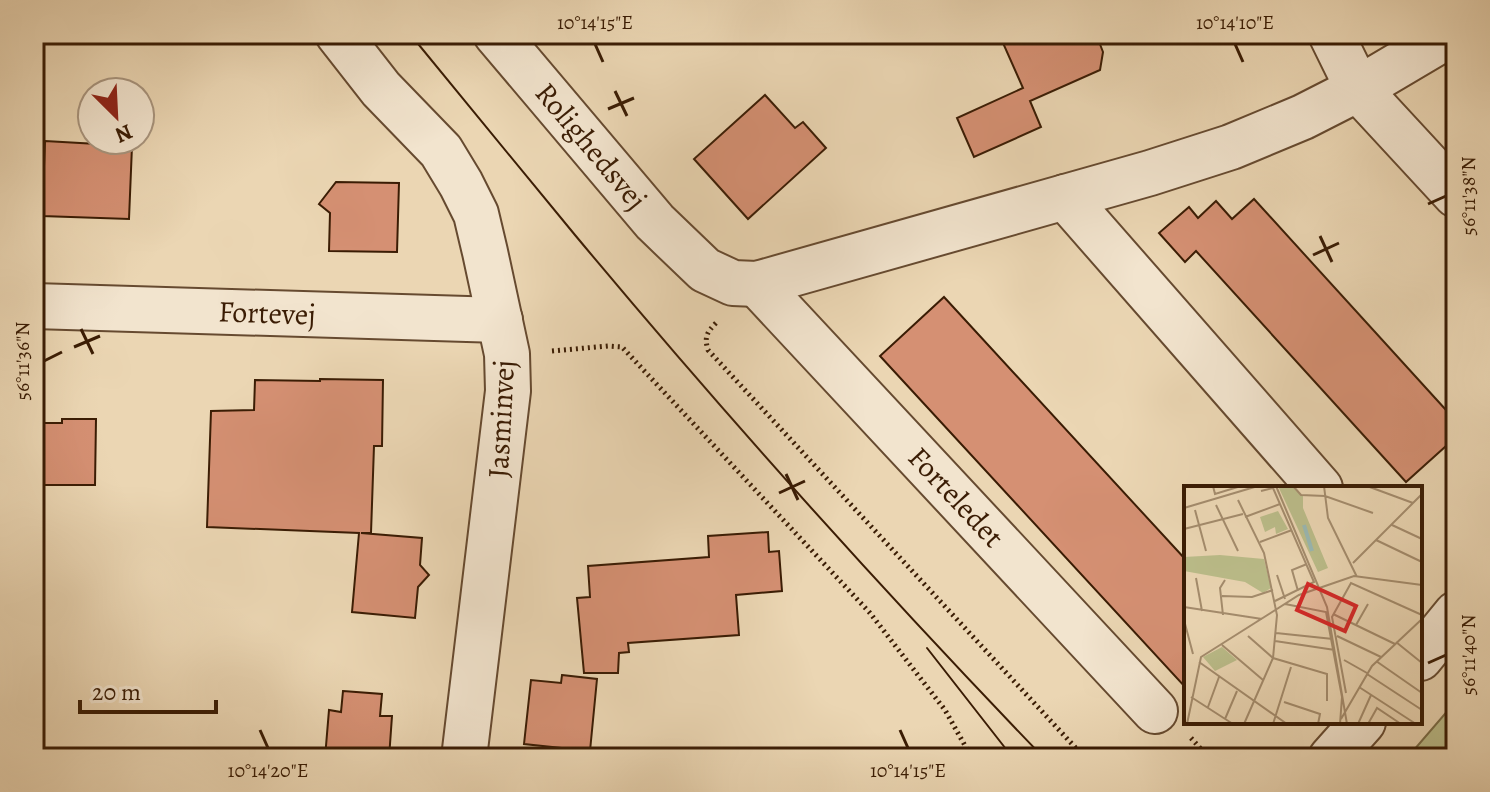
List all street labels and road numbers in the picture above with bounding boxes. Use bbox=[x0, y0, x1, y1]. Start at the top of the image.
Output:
street label: Rolighedsvej bbox=[526, 74, 656, 218]
street label: Fortevej bbox=[218, 291, 316, 335]
street label: Jasminvej bbox=[478, 359, 524, 479]
street label: Forteledet bbox=[899, 438, 1013, 556]

